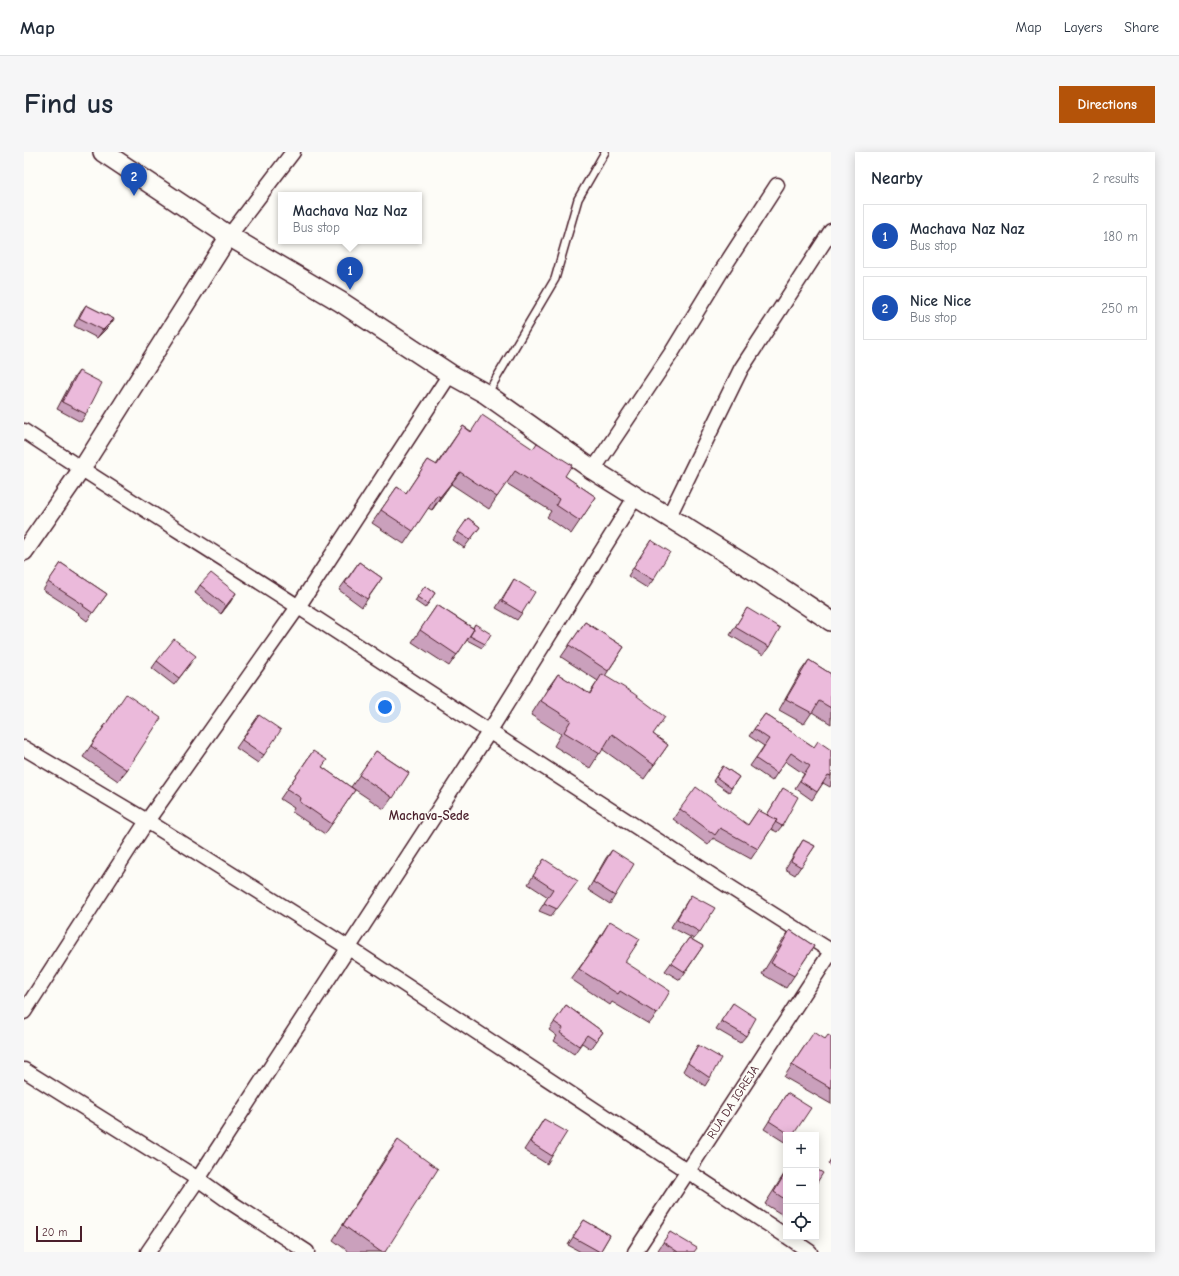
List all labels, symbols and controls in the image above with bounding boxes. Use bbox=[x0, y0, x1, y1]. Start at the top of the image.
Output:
text: Map bbox=[20, 17, 55, 39]
text: Map bbox=[1015, 19, 1042, 36]
text: Layers bbox=[1064, 19, 1102, 36]
text: Share bbox=[1124, 19, 1159, 36]
button: Directions bbox=[1059, 86, 1155, 123]
text: Find us bbox=[24, 88, 113, 120]
pin: 2 bbox=[121, 163, 147, 196]
text: Nearby bbox=[871, 169, 922, 188]
text: 2 results bbox=[1092, 171, 1139, 186]
popup bbox=[278, 192, 422, 244]
text: Machava Naz Naz bbox=[293, 202, 407, 220]
text: Bus stop bbox=[293, 220, 340, 235]
text: Machava Naz Naz bbox=[910, 220, 1024, 238]
text: 1 bbox=[882, 229, 888, 244]
text: 180 m bbox=[1103, 229, 1138, 244]
text: Bus stop bbox=[910, 238, 957, 253]
pin: 1 bbox=[337, 257, 363, 290]
text: Nice Nice bbox=[910, 292, 971, 310]
text: 2 bbox=[882, 301, 888, 316]
text: 250 m bbox=[1101, 301, 1138, 316]
text: Bus stop bbox=[910, 310, 957, 325]
your location bbox=[375, 697, 395, 717]
district label: Machava-Sede bbox=[389, 808, 470, 823]
street label: RUA DA IGREJA bbox=[704, 1063, 762, 1141]
map controls bbox=[783, 1132, 819, 1240]
button: + bbox=[783, 1132, 819, 1168]
button: − bbox=[783, 1168, 819, 1204]
button: locate bbox=[783, 1204, 819, 1240]
scale bar bbox=[36, 1224, 82, 1243]
text: 20 m bbox=[42, 1226, 67, 1239]

